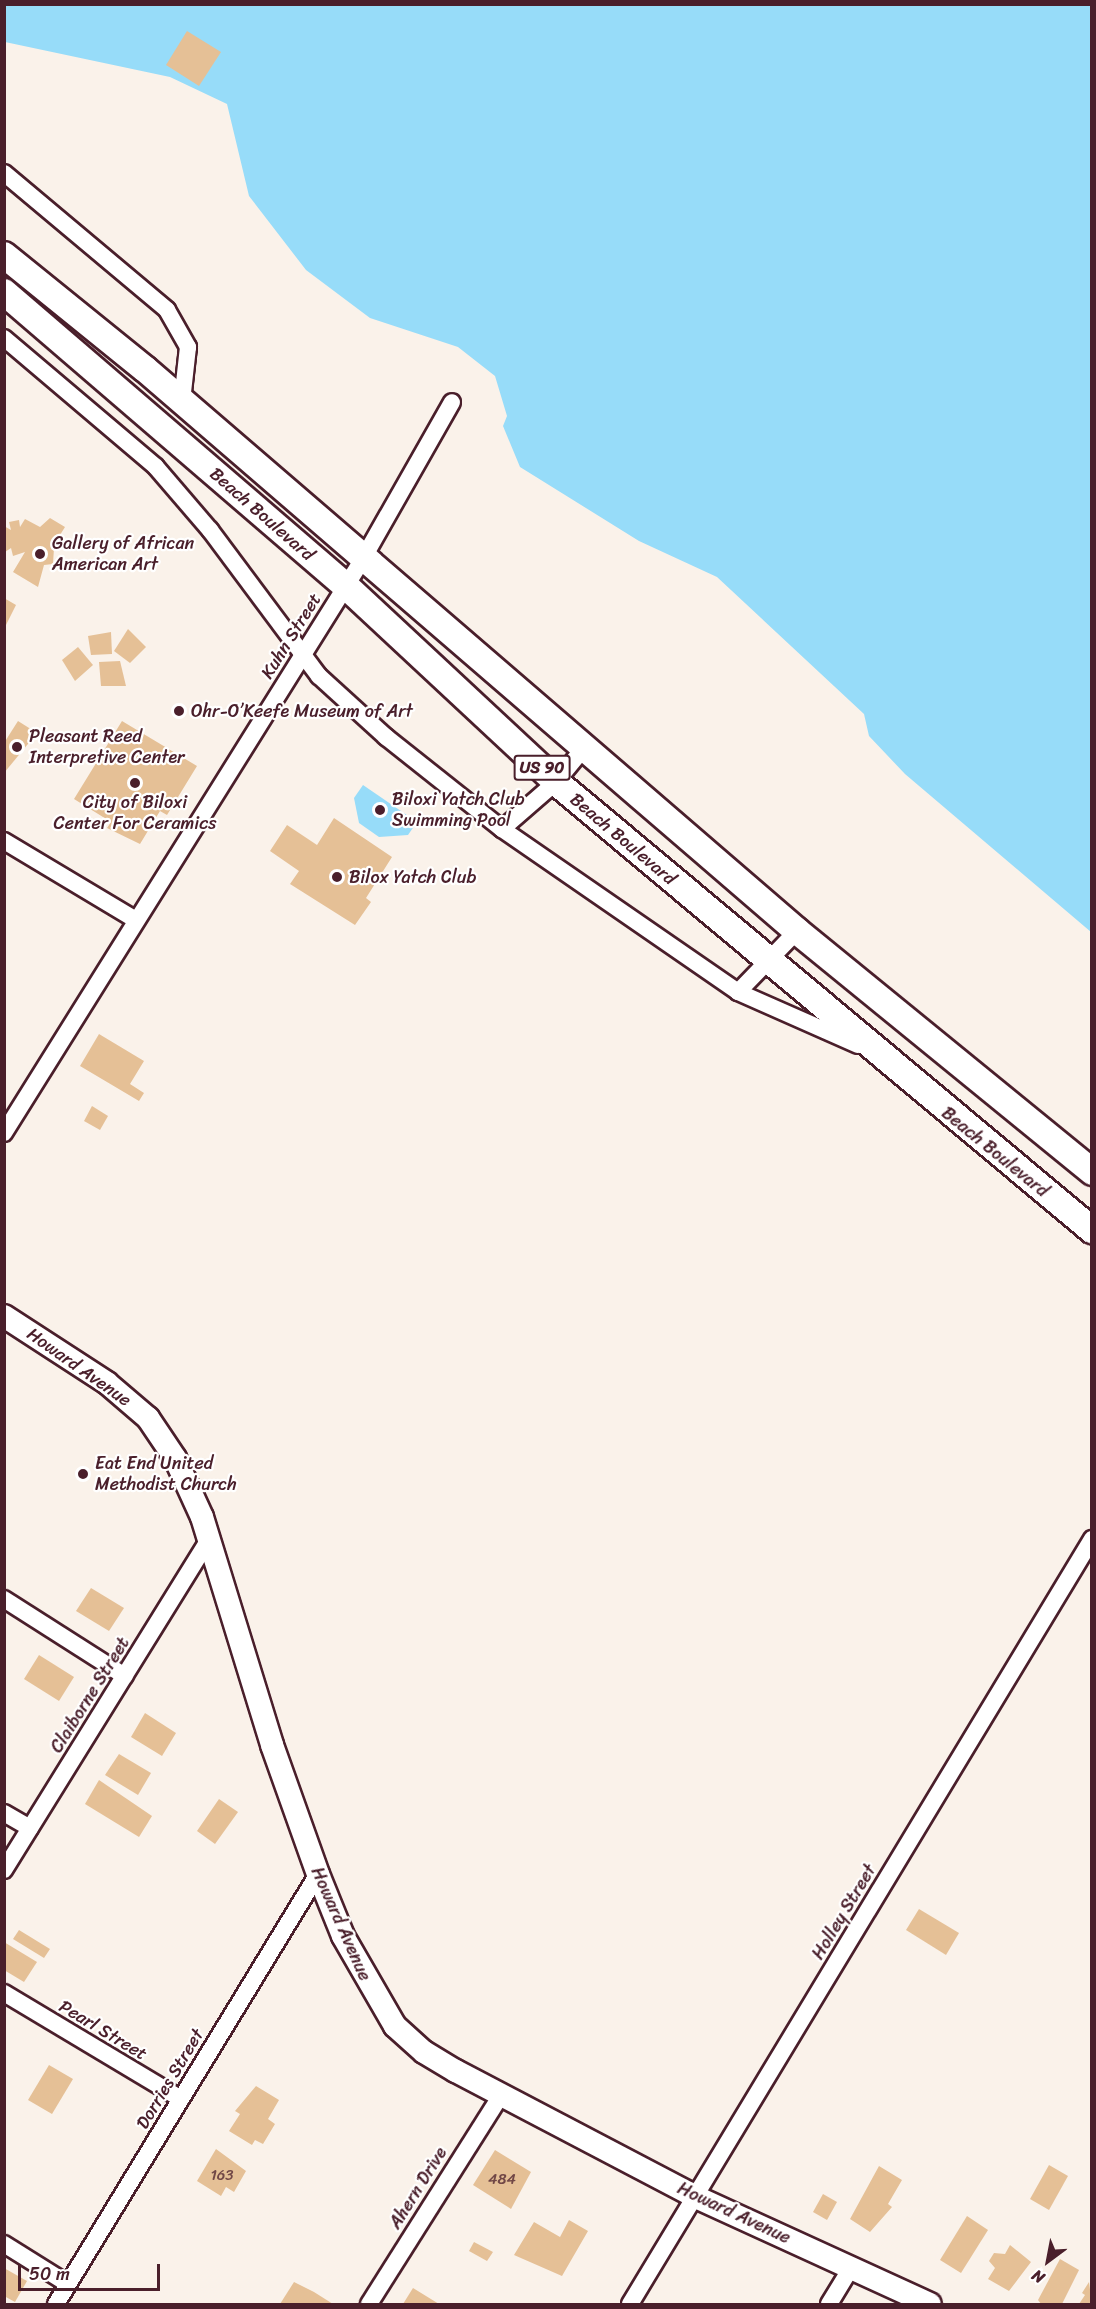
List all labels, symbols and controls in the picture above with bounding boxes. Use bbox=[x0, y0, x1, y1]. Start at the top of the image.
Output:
street label: Beach Boulevard bbox=[205, 463, 319, 565]
place label: Gallery of African American Art bbox=[52, 533, 195, 576]
marker: Gallery of African American Art bbox=[33, 547, 47, 561]
street label: Kuhn Street bbox=[256, 589, 326, 683]
place label: Ohr-O’Keefe Museum of Art bbox=[191, 700, 413, 722]
marker: Ohr-O’Keefe Museum of Art bbox=[172, 704, 186, 718]
place label: Pleasant Reed Interpretive Center bbox=[29, 726, 186, 768]
marker: Pleasant Reed Interpretive Center bbox=[10, 740, 24, 754]
road number: US 90 bbox=[514, 755, 570, 781]
marker: City of Biloxi Center For Ceramics bbox=[128, 776, 142, 790]
place label: Biloxi Yatch Club Swimming Pool bbox=[392, 789, 525, 832]
street label: Beach Boulevard bbox=[566, 789, 680, 889]
place label: City of Biloxi Center For Ceramics bbox=[53, 792, 217, 834]
marker: Biloxi Yatch Club Swimming Pool bbox=[373, 803, 387, 817]
place label: Bilox Yatch Club bbox=[349, 866, 477, 888]
marker: Bilox Yatch Club bbox=[330, 870, 344, 884]
street label: Beach Boulevard bbox=[937, 1102, 1053, 1202]
street label: Howard Avenue bbox=[23, 1323, 135, 1411]
place label: Eat End United Methodist Church bbox=[95, 1453, 237, 1496]
marker: Eat End United Methodist Church bbox=[76, 1467, 90, 1481]
street label: Claiborne Street bbox=[46, 1633, 134, 1757]
street label: Holley Street bbox=[807, 1860, 881, 1964]
street label: Howard Avenue bbox=[306, 1864, 376, 1984]
street label: Pearl Street bbox=[55, 1995, 151, 2065]
street label: Dorries Street bbox=[132, 2025, 208, 2133]
street label: Ahern Drive bbox=[384, 2143, 452, 2233]
house number: 163 bbox=[210, 2167, 234, 2185]
house number: 484 bbox=[488, 2171, 516, 2189]
street label: Howard Avenue bbox=[674, 2177, 794, 2249]
north arrow bbox=[1018, 2231, 1078, 2291]
scale bar bbox=[21, 2252, 164, 2290]
text: 50 m bbox=[29, 2258, 70, 2290]
text: N bbox=[1026, 2261, 1051, 2292]

